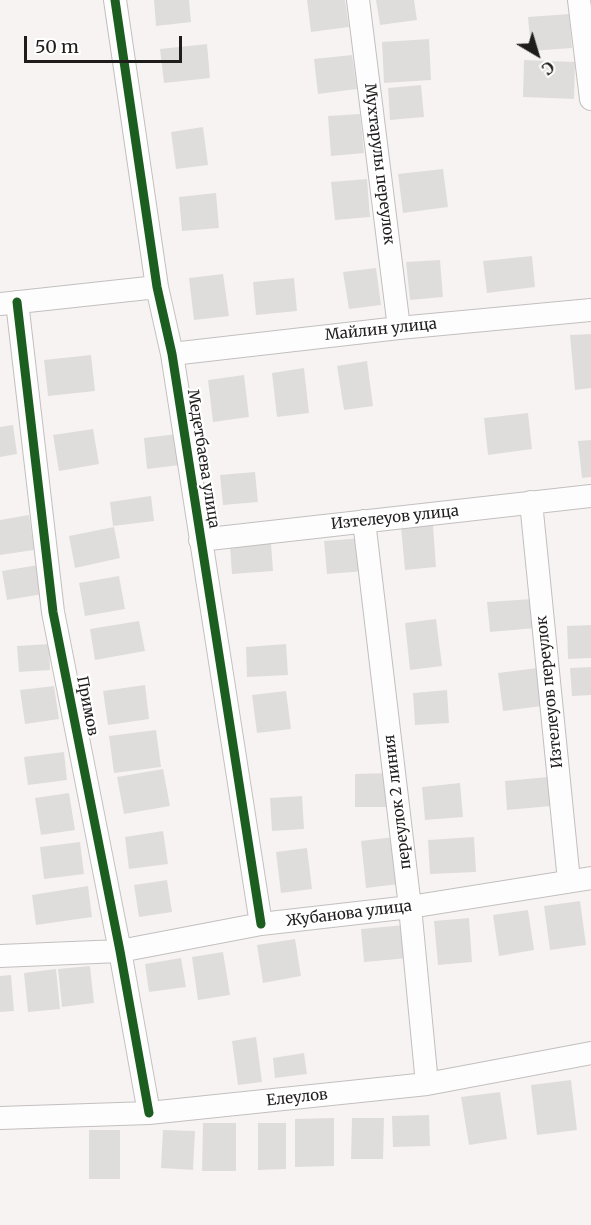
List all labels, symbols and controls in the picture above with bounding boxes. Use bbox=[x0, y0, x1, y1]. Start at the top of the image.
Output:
scale bar bbox=[27, 24, 184, 62]
north arrow bbox=[507, 24, 567, 84]
text: 50 m bbox=[35, 35, 79, 58]
text: С bbox=[538, 57, 558, 79]
street label: Мухтарулы переулок bbox=[360, 82, 398, 246]
street label: Майлин улица bbox=[324, 315, 438, 345]
street label: Медетбаева улица bbox=[183, 388, 223, 530]
street label: Изтелеуов улица bbox=[330, 502, 460, 534]
street label: Изтелеуов переулок bbox=[533, 615, 567, 769]
street label: Примов bbox=[72, 675, 102, 737]
street label: переулок 2 линия bbox=[381, 734, 415, 870]
street label: Жубанова улица bbox=[285, 897, 413, 931]
street label: Елеулов bbox=[266, 1086, 328, 1110]

